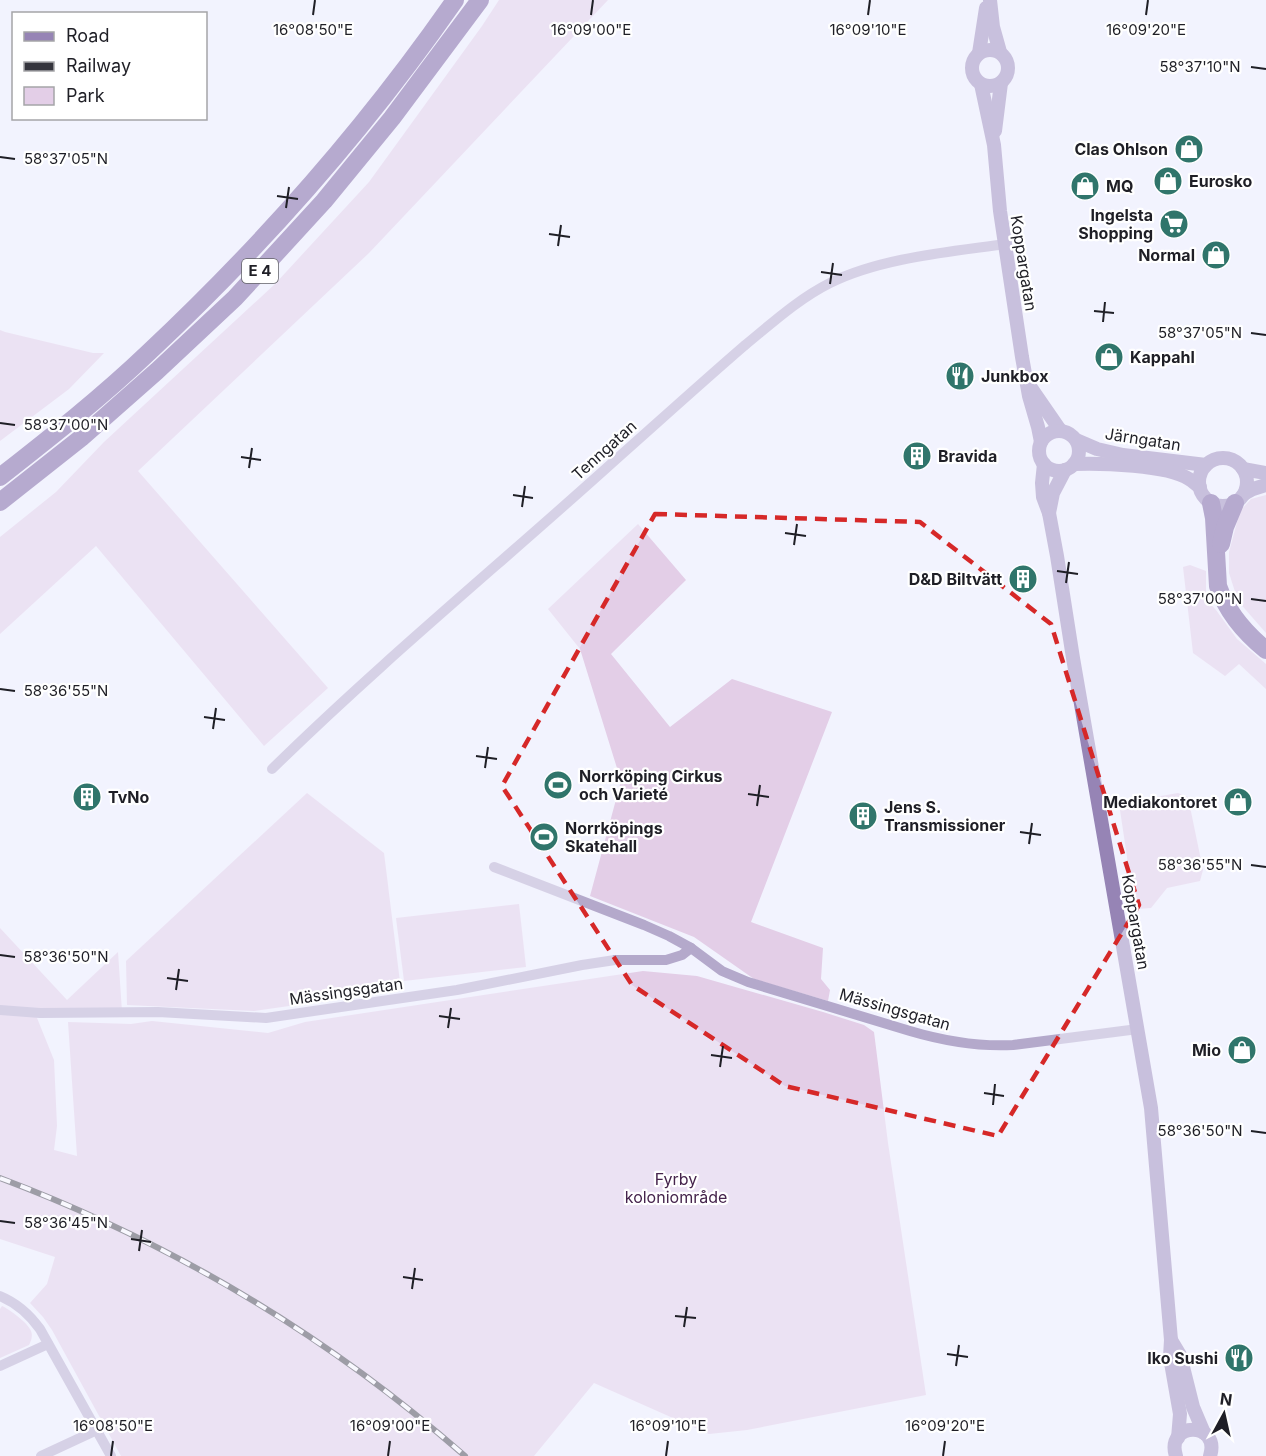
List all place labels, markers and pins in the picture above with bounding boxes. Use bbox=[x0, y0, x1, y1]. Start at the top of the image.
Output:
shop icon: Clas Ohlson bbox=[1173, 133, 1205, 165]
place label: Clas Ohlson bbox=[1074, 139, 1168, 159]
shop icon: Eurosko bbox=[1152, 165, 1184, 197]
shop icon: MQ bbox=[1069, 170, 1101, 202]
place label: Eurosko bbox=[1189, 171, 1253, 191]
place label: MQ bbox=[1106, 176, 1133, 196]
place label: Ingelsta Shopping bbox=[1078, 205, 1153, 243]
supermarket icon: Ingelsta Shopping bbox=[1158, 208, 1190, 240]
shop icon: Normal bbox=[1200, 239, 1232, 271]
place label: Normal bbox=[1138, 245, 1195, 265]
shop icon: Kappahl bbox=[1093, 341, 1125, 373]
place label: Kappahl bbox=[1130, 347, 1195, 367]
restaurant icon: Junkbox bbox=[944, 360, 976, 392]
place label: Junkbox bbox=[981, 366, 1048, 386]
building icon: Bravida bbox=[901, 440, 933, 472]
place label: Bravida bbox=[938, 446, 997, 466]
building icon: D&D Biltvätt bbox=[1007, 563, 1039, 595]
place label: D&D Biltvätt bbox=[909, 569, 1002, 589]
place label: Norrköping Cirkus och Varieté bbox=[579, 766, 723, 804]
sports icon: Norrköping Cirkus och Varieté bbox=[542, 769, 574, 801]
building icon: TvNo bbox=[71, 781, 103, 813]
shop icon: Mediakontoret bbox=[1222, 786, 1254, 818]
place label: TvNo bbox=[108, 787, 150, 807]
place label: Mediakontoret bbox=[1103, 792, 1217, 812]
place label: Jens S. Transmissioner bbox=[884, 797, 1006, 835]
building icon: Jens S. Transmissioner bbox=[847, 800, 879, 832]
place label: Norrköpings Skatehall bbox=[565, 818, 663, 856]
sports icon: Norrköpings Skatehall bbox=[528, 821, 560, 853]
shop icon: Mio bbox=[1226, 1034, 1258, 1066]
place label: Mio bbox=[1192, 1040, 1221, 1060]
restaurant icon: Iko Sushi bbox=[1223, 1342, 1255, 1374]
place label: Iko Sushi bbox=[1147, 1348, 1218, 1368]

